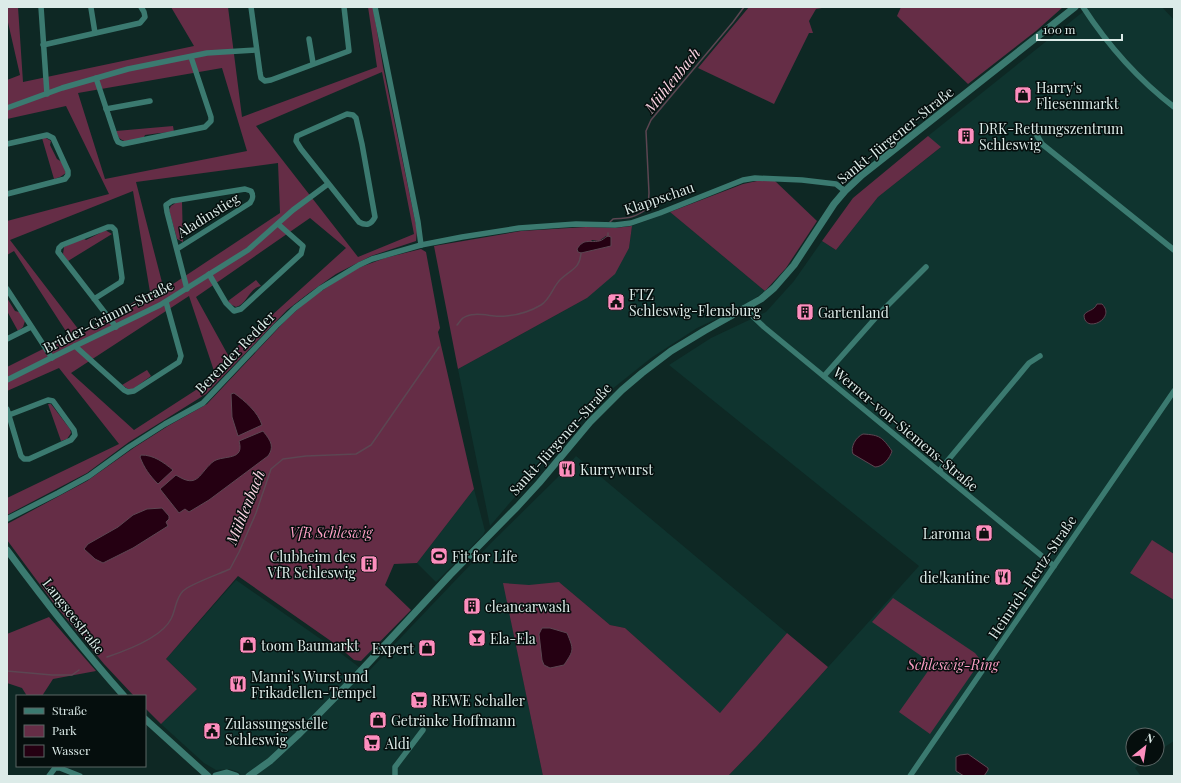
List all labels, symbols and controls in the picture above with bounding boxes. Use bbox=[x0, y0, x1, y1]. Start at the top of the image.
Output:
scale bar bbox=[1037, 16, 1122, 42]
text: 100 m bbox=[1043, 21, 1076, 37]
water label: Mühlenbach bbox=[639, 43, 705, 118]
place label: Harry's Fliesenmarkt bbox=[1036, 78, 1120, 113]
street label: Sankt-Jürgener-Straße bbox=[833, 82, 957, 188]
shop icon: Harry's Fliesenmarkt bbox=[1013, 85, 1033, 105]
place label: DRK-Rettungszentrum Schleswig bbox=[979, 119, 1124, 154]
building icon: DRK-Rettungszentrum Schleswig bbox=[956, 126, 976, 146]
street label: Klappschau bbox=[621, 177, 697, 219]
street label: Aladinstieg bbox=[172, 188, 243, 242]
street label: Brüder-Grimm-Straße bbox=[40, 275, 176, 357]
place label: FTZ Schleswig-Flensburg bbox=[629, 285, 762, 320]
public building icon: FTZ Schleswig-Flensburg bbox=[606, 292, 626, 312]
building icon: Gartenland bbox=[795, 302, 815, 322]
place label: Gartenland bbox=[818, 303, 889, 322]
street label: Berender Redder bbox=[191, 306, 280, 397]
street label: Werner-von-Siemens-Straße bbox=[829, 362, 982, 495]
street label: Sankt-Jürgener-Straße bbox=[504, 379, 616, 499]
restaurant icon: Kurrywurst bbox=[557, 459, 577, 479]
place label: Kurrywurst bbox=[580, 460, 654, 479]
water label: Mühlenbach bbox=[221, 467, 269, 548]
street label: Heinrich-Hertz-Straße bbox=[984, 512, 1080, 642]
park label: VfR Schleswig bbox=[290, 523, 374, 542]
shop icon: Laroma bbox=[974, 523, 994, 543]
place label: Laroma bbox=[923, 524, 971, 543]
sports icon: Fit for Life bbox=[429, 546, 449, 566]
place label: Clubheim des VfR Schleswig bbox=[267, 547, 357, 582]
place label: Fit for Life bbox=[452, 547, 518, 566]
building icon: Clubheim des VfR Schleswig bbox=[359, 554, 379, 574]
restaurant icon: die!kantine bbox=[993, 567, 1013, 587]
place label: die!kantine bbox=[920, 568, 990, 587]
street label: Langseestraße bbox=[39, 574, 109, 658]
building icon: cleancarwash bbox=[462, 596, 482, 616]
place label: cleancarwash bbox=[485, 597, 571, 616]
bar icon: Ela-Ela bbox=[467, 628, 487, 648]
place label: Ela-Ela bbox=[490, 629, 536, 648]
shop icon: toom Baumarkt bbox=[238, 635, 258, 655]
place label: toom Baumarkt bbox=[261, 636, 360, 655]
shop icon: Expert bbox=[417, 638, 437, 658]
place label: Expert bbox=[372, 639, 415, 658]
park label: Schleswig-Ring bbox=[906, 655, 1001, 674]
place label: Manni's Wurst und Frikadellen-Tempel bbox=[251, 667, 376, 702]
restaurant icon: Manni's Wurst und Frikadellen-Tempel bbox=[228, 674, 248, 694]
supermarket icon: REWE Schaller bbox=[409, 690, 429, 710]
place label: REWE Schaller bbox=[432, 691, 526, 710]
legend bbox=[16, 695, 146, 767]
text: Straße bbox=[52, 702, 87, 718]
shop icon: Getränke Hoffmann bbox=[368, 710, 388, 730]
place label: Getränke Hoffmann bbox=[391, 711, 516, 730]
place label: Zulassungsstelle Schleswig bbox=[225, 714, 328, 749]
public building icon: Zulassungsstelle Schleswig bbox=[202, 721, 222, 741]
text: Park bbox=[52, 722, 77, 738]
north arrow bbox=[1125, 727, 1165, 767]
text: N bbox=[1143, 729, 1157, 746]
supermarket icon: Aldi bbox=[362, 733, 382, 753]
place label: Aldi bbox=[384, 734, 410, 753]
text: Wasser bbox=[51, 742, 91, 758]

